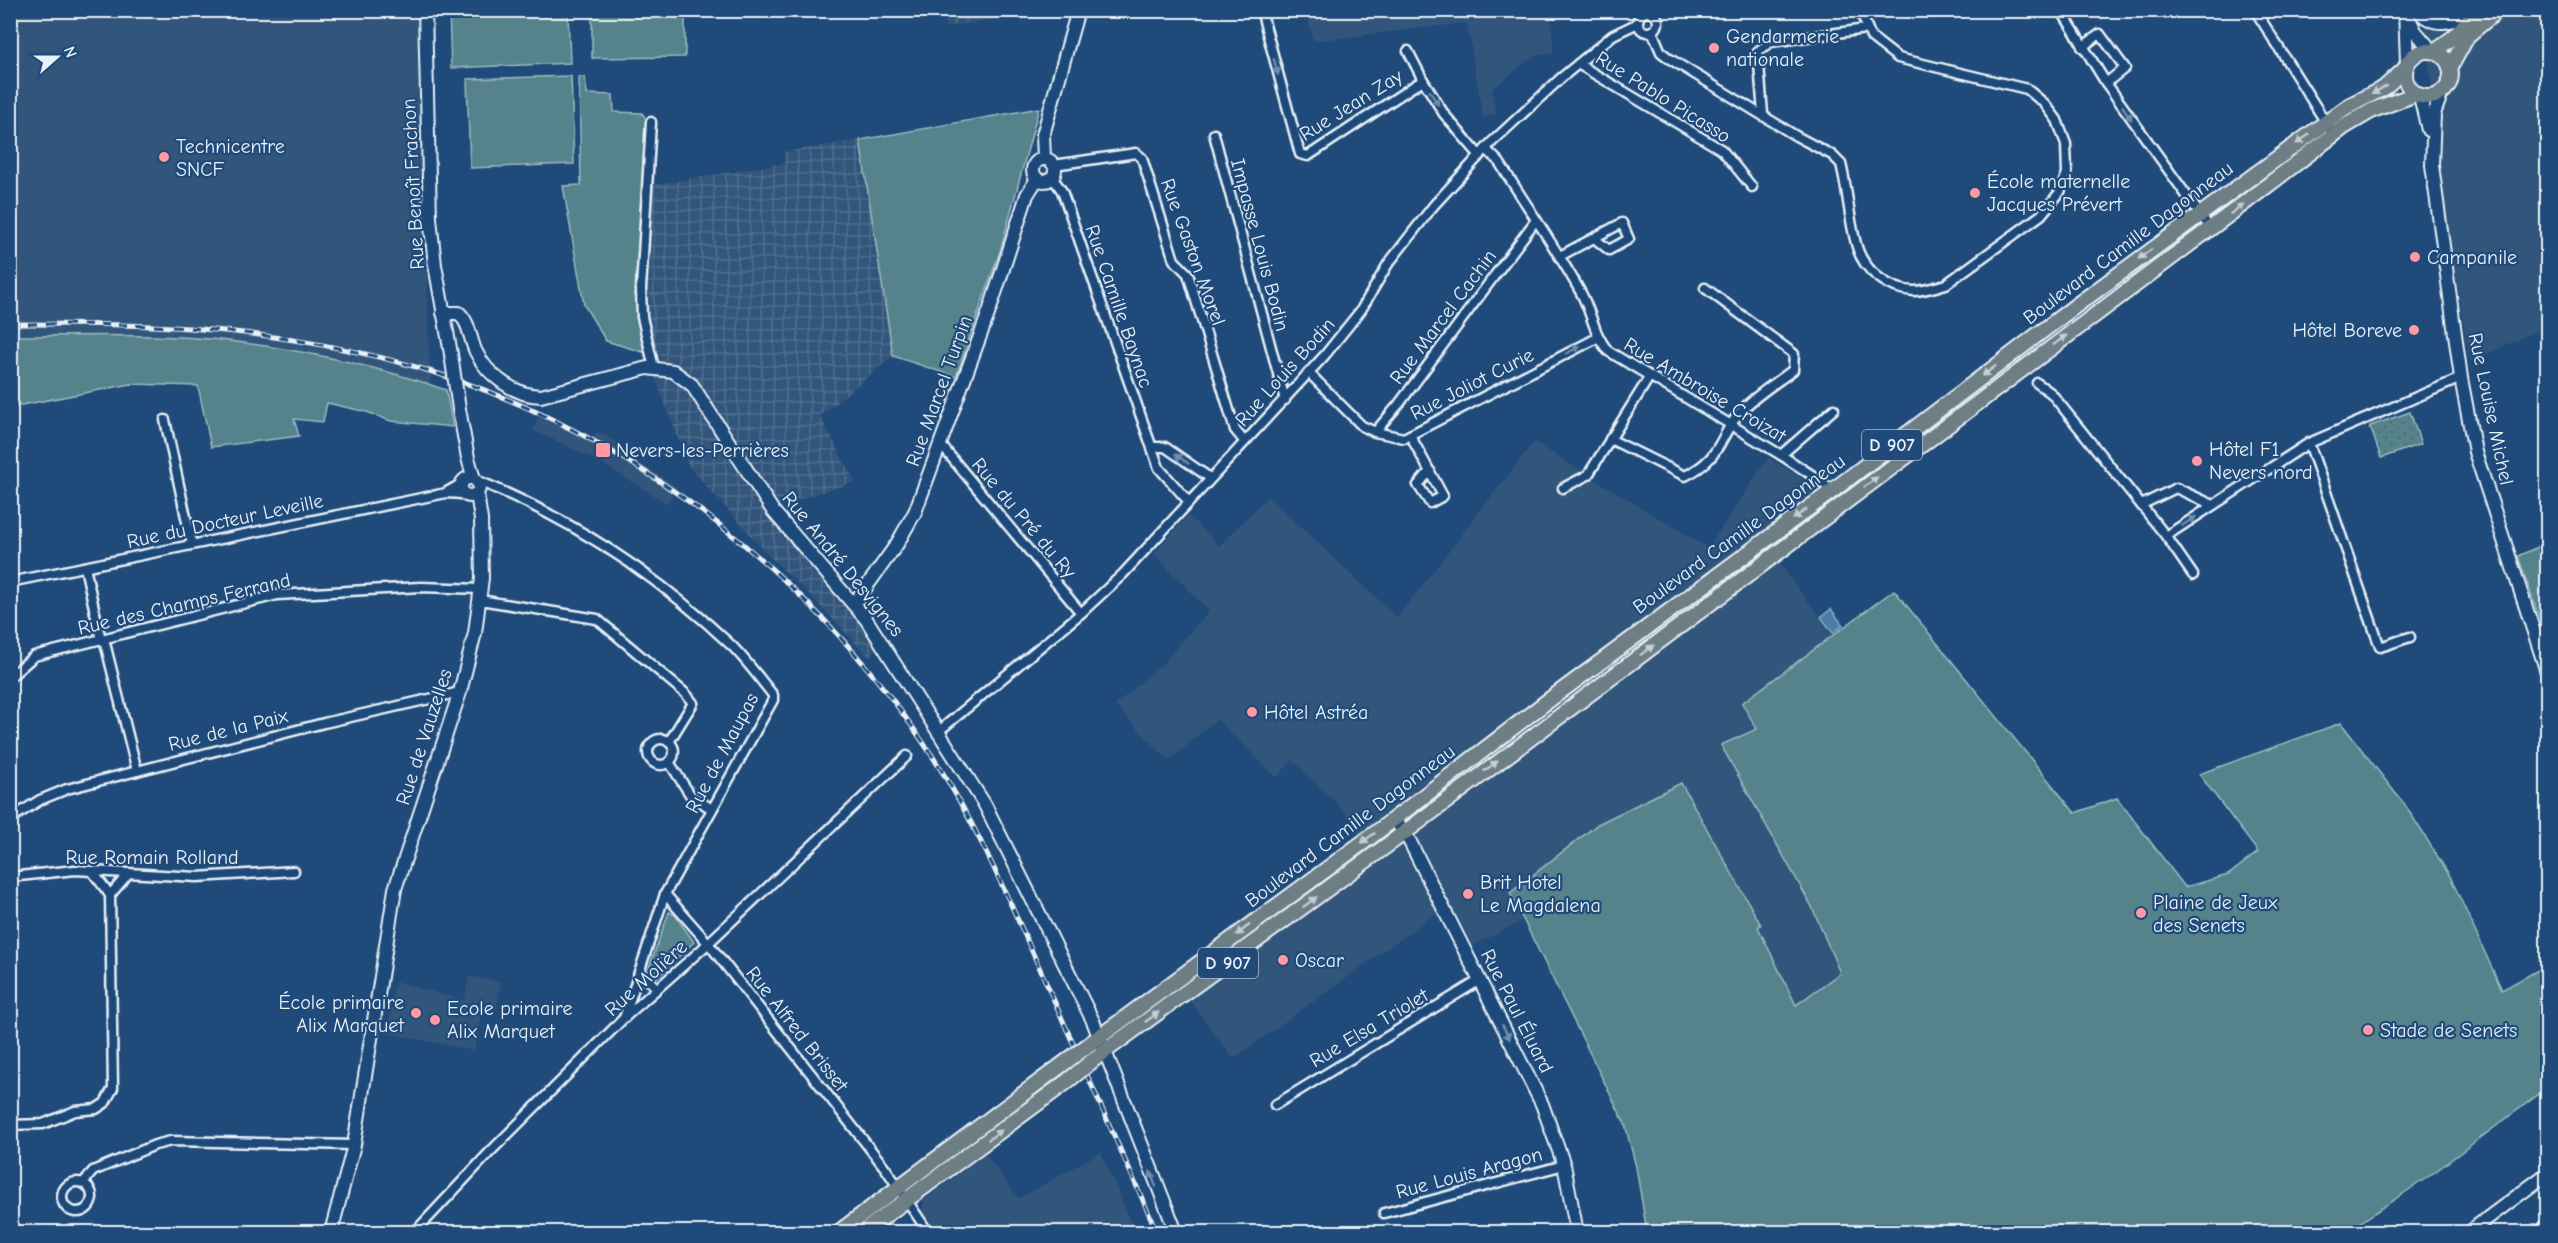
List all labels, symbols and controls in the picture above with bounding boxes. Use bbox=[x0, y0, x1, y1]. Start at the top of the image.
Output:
place label: Gendarmerie nationale bbox=[1726, 25, 1839, 71]
north arrow bbox=[27, 27, 87, 87]
marker: Gendarmerie nationale bbox=[1707, 41, 1721, 55]
text: N bbox=[60, 44, 80, 60]
street label: Rue Pablo Picasso bbox=[1591, 46, 1735, 148]
one-way arrow bbox=[1271, 58, 1281, 76]
street label: Rue Jean Zay bbox=[1295, 64, 1407, 146]
one-way arrow bbox=[2371, 84, 2388, 94]
one-way arrow bbox=[1429, 90, 1440, 106]
street label: Rue Benoît Frachon bbox=[397, 98, 429, 270]
one-way arrow bbox=[2121, 104, 2132, 121]
one-way arrow bbox=[2295, 133, 2311, 145]
place label: Technicentre SNCF bbox=[176, 135, 285, 181]
marker: Technicentre SNCF bbox=[157, 150, 171, 164]
street label: Impasse Louis Bodin bbox=[1226, 156, 1294, 334]
street label: Boulevard Camille Dagonneau bbox=[2019, 157, 2237, 329]
place label: École maternelle Jacques Prévert bbox=[1987, 170, 2130, 216]
street label: Rue Gaston Morel bbox=[1156, 175, 1230, 329]
marker: École maternelle Jacques Prévert bbox=[1968, 186, 1982, 200]
one-way arrow bbox=[2229, 202, 2245, 215]
street label: Rue Camille Baynac bbox=[1080, 222, 1158, 391]
street label: Rue Marcel Cachin bbox=[1385, 245, 1501, 389]
place label: Campanile bbox=[2427, 246, 2517, 269]
one-way arrow bbox=[2138, 248, 2154, 260]
marker: Campanile bbox=[2408, 250, 2422, 264]
street label: Rue Marcel Turpin bbox=[901, 312, 977, 470]
street label: Rue Louis Bodin bbox=[1230, 313, 1340, 431]
place label: Hôtel Boreve bbox=[2292, 319, 2402, 342]
marker: Hôtel Boreve bbox=[2407, 323, 2421, 337]
street label: Rue Louise Michel bbox=[2464, 331, 2518, 487]
street label: Rue Ambroise Croizat bbox=[1620, 333, 1791, 448]
one-way arrow bbox=[2053, 335, 2068, 347]
street label: Rue Joliot Curie bbox=[1407, 343, 1537, 425]
one-way arrow bbox=[1565, 345, 1582, 355]
one-way arrow bbox=[1982, 365, 1997, 377]
road number: D 907 bbox=[1862, 430, 1922, 460]
place label: Hôtel F1 Nevers nord bbox=[2209, 438, 2313, 484]
place label: Nevers-les-Perrières bbox=[616, 439, 789, 462]
marker: Nevers-les-Perrières bbox=[594, 441, 612, 459]
street label: Boulevard Camille Dagonneau bbox=[1629, 449, 1849, 619]
street label: Rue du Pré du Ry bbox=[967, 453, 1081, 583]
one-way arrow bbox=[1174, 453, 1190, 465]
marker: Hôtel F1 Nevers nord bbox=[2190, 454, 2204, 468]
one-way arrow bbox=[1863, 477, 1878, 489]
street label: Rue André Desvignes bbox=[777, 487, 909, 641]
street label: Rue du Docteur Leveille bbox=[125, 489, 325, 553]
one-way arrow bbox=[1792, 508, 1808, 520]
one-way arrow bbox=[2181, 515, 2198, 526]
street label: Rue des Champs Ferrand bbox=[75, 568, 293, 640]
one-way arrow bbox=[1640, 644, 1655, 656]
street label: Rue de Vauzelles bbox=[391, 666, 457, 808]
street label: Rue de Maupas bbox=[681, 689, 763, 817]
place label: Hôtel Astréa bbox=[1264, 701, 1368, 724]
street label: Rue de la Paix bbox=[166, 704, 291, 756]
marker: Hôtel Astréa bbox=[1245, 705, 1259, 719]
street label: Boulevard Camille Dagonneau bbox=[1241, 740, 1459, 912]
one-way arrow bbox=[1484, 761, 1499, 773]
one-way arrow bbox=[1360, 832, 1376, 844]
street label: Rue Romain Rolland bbox=[65, 846, 239, 869]
place label: Brit Hotel Le Magdalena bbox=[1480, 871, 1601, 917]
marker: Brit Hotel Le Magdalena bbox=[1461, 887, 1475, 901]
place label: Plaine de Jeux des Senets bbox=[2153, 891, 2278, 937]
one-way arrow bbox=[1302, 897, 1317, 909]
marker: Plaine de Jeux des Senets bbox=[2134, 906, 2148, 920]
one-way arrow bbox=[1235, 924, 1251, 937]
street label: Rue Molière bbox=[600, 935, 692, 1021]
street label: Rue Paul Éluard bbox=[1476, 945, 1558, 1077]
road number: D 907 bbox=[1198, 948, 1258, 978]
place label: Oscar bbox=[1295, 949, 1344, 972]
marker: Oscar bbox=[1276, 953, 1290, 967]
street label: Rue Alfred Brisset bbox=[741, 962, 854, 1097]
street label: Rue Elsa Triolet bbox=[1306, 983, 1434, 1072]
place label: École primaire Alix Marquet bbox=[279, 991, 405, 1037]
place label: Ecole primaire Alix Marquet bbox=[447, 997, 572, 1043]
marker: École primaire Alix Marquet bbox=[409, 1006, 423, 1020]
one-way arrow bbox=[1145, 1012, 1160, 1024]
marker: Ecole primaire Alix Marquet bbox=[428, 1013, 442, 1027]
place label: Stade de Senets bbox=[2380, 1019, 2517, 1042]
one-way arrow bbox=[1501, 1023, 1511, 1041]
marker: Stade de Senets bbox=[2361, 1023, 2375, 1037]
one-way arrow bbox=[987, 1130, 1002, 1142]
street label: Rue Louis Aragon bbox=[1393, 1142, 1545, 1204]
one-way arrow bbox=[1148, 1169, 1158, 1187]

